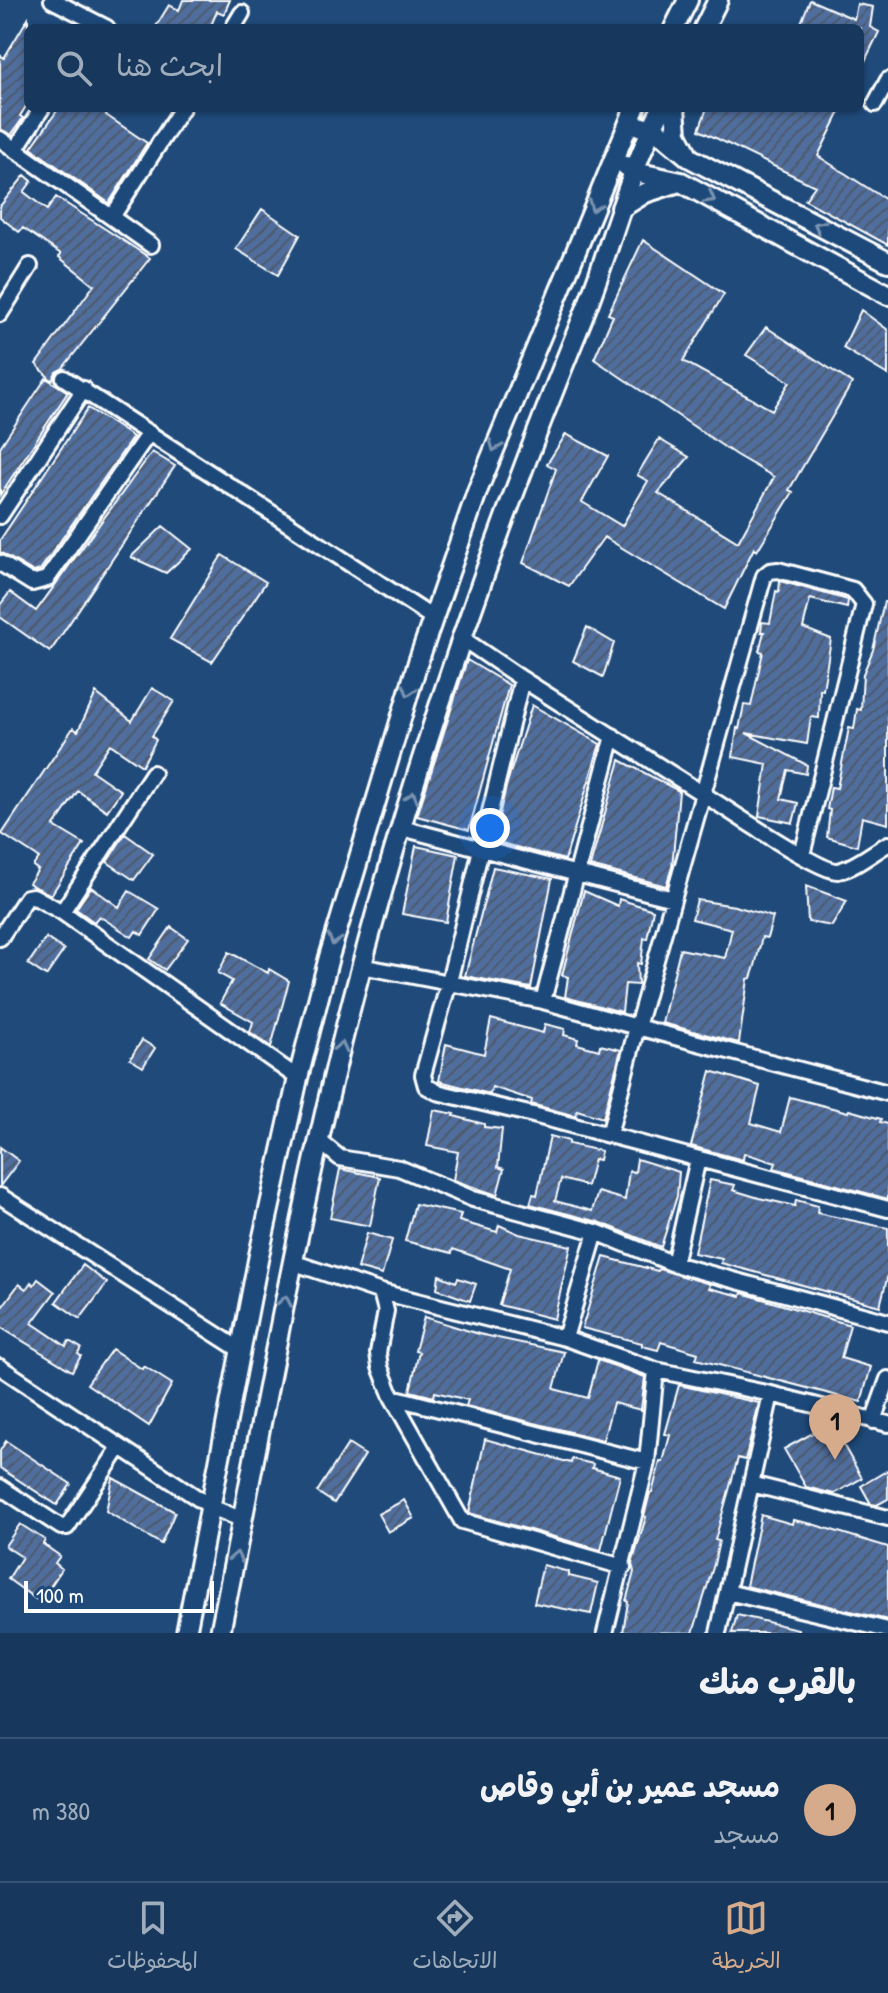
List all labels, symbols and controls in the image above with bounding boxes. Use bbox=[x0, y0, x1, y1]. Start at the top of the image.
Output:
search box bbox=[24, 24, 864, 112]
text: ابحث هنا bbox=[116, 45, 223, 85]
icon: search bbox=[52, 46, 96, 90]
one-way arrow bbox=[702, 188, 716, 204]
one-way arrow bbox=[587, 198, 604, 212]
one-way arrow bbox=[813, 220, 827, 235]
one-way arrow bbox=[488, 438, 505, 452]
one-way arrow bbox=[402, 684, 418, 698]
one-way arrow bbox=[403, 791, 419, 805]
your location bbox=[470, 808, 510, 848]
one-way arrow bbox=[327, 933, 343, 947]
one-way arrow bbox=[332, 1041, 349, 1055]
one-way arrow bbox=[276, 1294, 293, 1308]
pin: 1 bbox=[809, 1394, 861, 1460]
one-way arrow bbox=[227, 1550, 244, 1564]
scale bar bbox=[24, 1577, 214, 1613]
text: 100 m bbox=[36, 1580, 84, 1610]
text: بالقرب منك bbox=[699, 1659, 856, 1705]
text: مسجد عمير بن أبي وقاص bbox=[480, 1766, 780, 1806]
text: 380 m bbox=[32, 1793, 90, 1828]
text: 1 bbox=[825, 1793, 835, 1828]
text: مسجد bbox=[713, 1816, 780, 1851]
tab: المحفوظات bbox=[107, 1896, 198, 1980]
tab: الاتجاهات bbox=[413, 1896, 497, 1980]
tab: الخريطة bbox=[712, 1896, 781, 1980]

